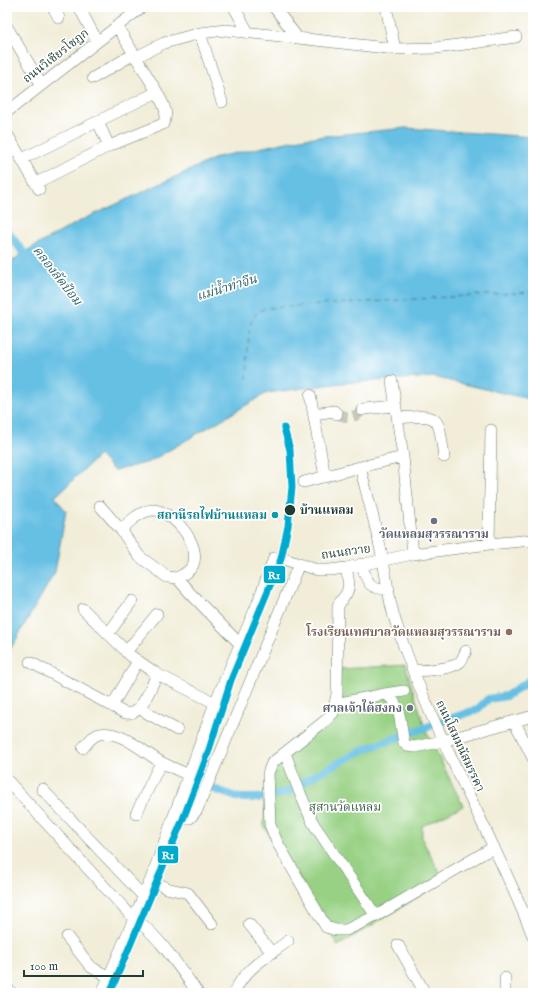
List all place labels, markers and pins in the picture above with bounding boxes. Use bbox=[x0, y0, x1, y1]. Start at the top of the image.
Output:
marker: บ้านแหลม bbox=[283, 503, 297, 517]
place label: บ้านแหลม bbox=[300, 503, 354, 518]
place label: สถานีรถไฟบ้านแหลม bbox=[157, 506, 267, 523]
marker: สถานีรถไฟบ้านแหลม bbox=[270, 510, 280, 520]
marker: วัดแหลมสุวรรณาราม bbox=[429, 516, 439, 526]
place label: วัดแหลมสุวรรณาราม bbox=[379, 527, 489, 542]
place label: โรงเรียนเทศบาลวัดแหลมสุวรรณาราม bbox=[305, 623, 501, 640]
marker: โรงเรียนเทศบาลวัดแหลมสุวรรณาราม bbox=[504, 627, 514, 637]
place label: ศาลเจ้าใต้ฮงกง bbox=[322, 699, 402, 716]
marker: ศาลเจ้าใต้ฮงกง bbox=[405, 703, 415, 713]

